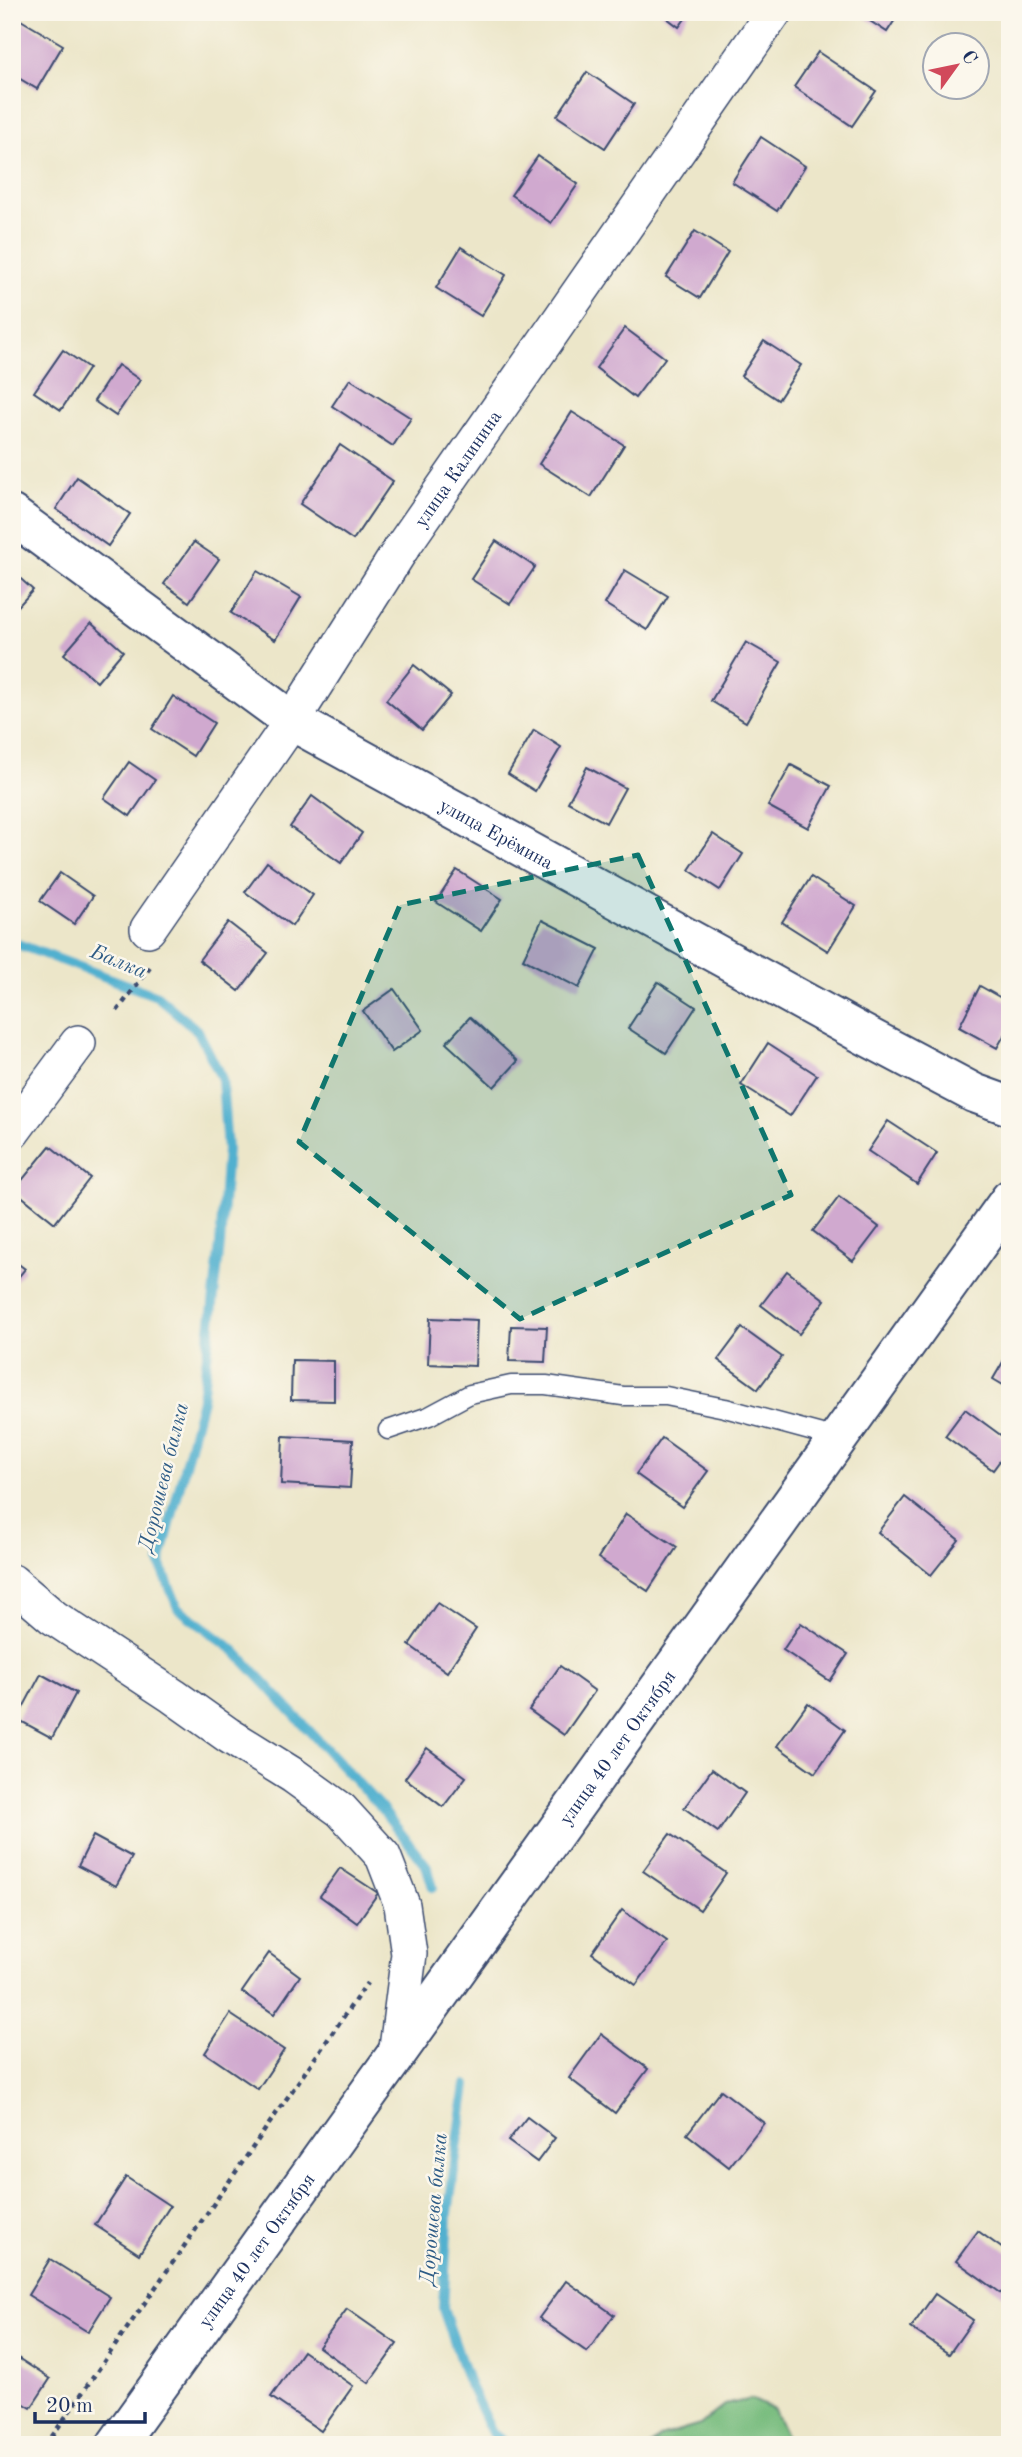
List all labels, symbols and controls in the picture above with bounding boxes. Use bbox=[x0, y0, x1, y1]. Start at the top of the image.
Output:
north arrow bbox=[920, 32, 990, 102]
text: С bbox=[957, 48, 980, 69]
street label: улица Калинина bbox=[412, 407, 507, 531]
street label: улица Ерёмина bbox=[435, 797, 556, 875]
water label: Балка bbox=[86, 941, 149, 983]
water label: Дорошева балка bbox=[135, 1401, 193, 1557]
street label: улица 40 лет Октября bbox=[557, 1668, 680, 1829]
water label: Дорошева балка bbox=[417, 2132, 452, 2289]
street label: улица 40 лет Октября bbox=[196, 2171, 320, 2332]
scale bar bbox=[35, 2380, 145, 2424]
text: 20 m bbox=[46, 2396, 93, 2417]

